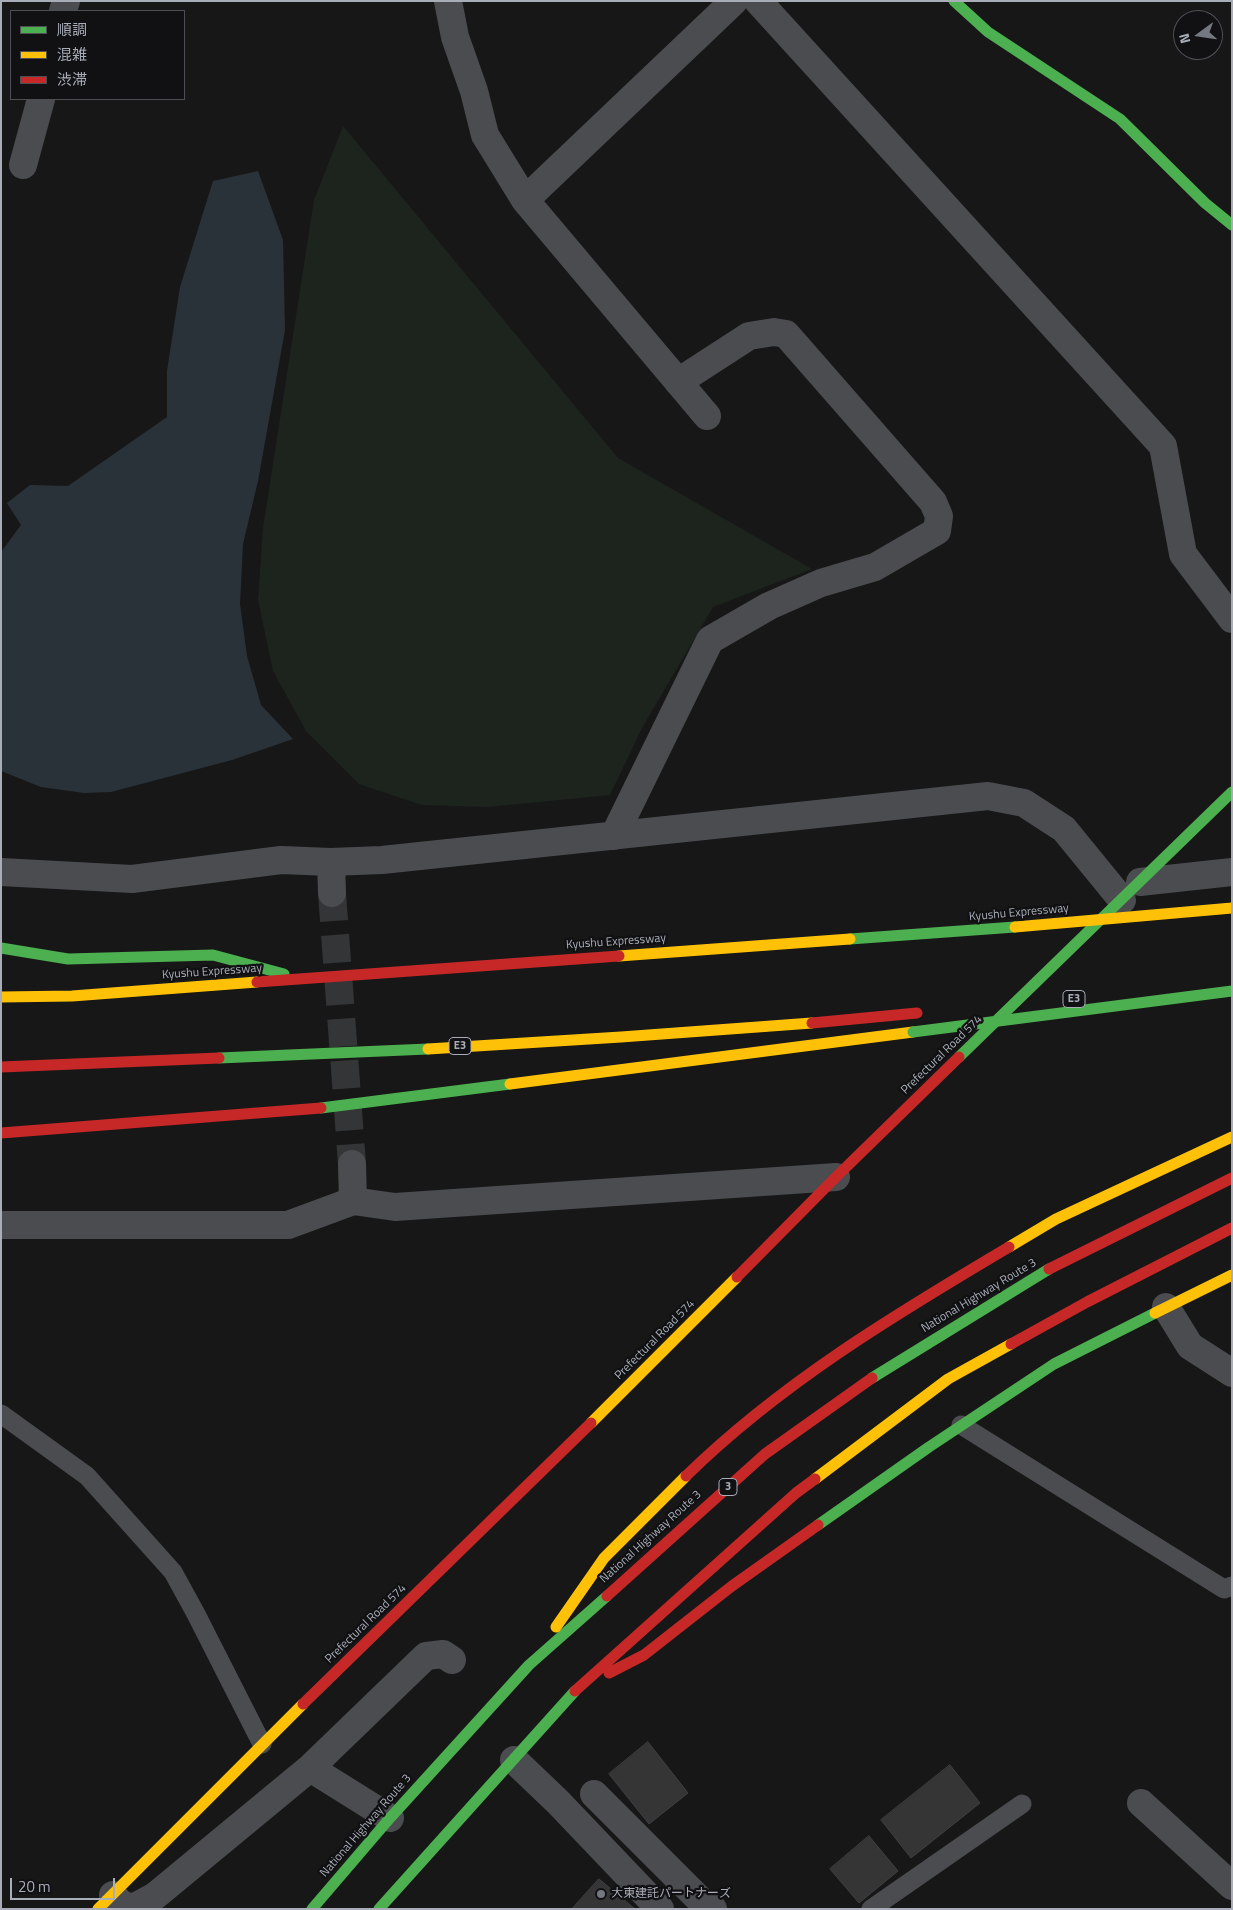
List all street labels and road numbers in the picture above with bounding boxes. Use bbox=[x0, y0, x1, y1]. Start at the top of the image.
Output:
street label: Kyushu Expressway bbox=[968, 901, 1070, 925]
street label: Kyushu Expressway bbox=[566, 931, 666, 953]
street label: Kyushu Expressway bbox=[162, 961, 262, 983]
road number: E3 bbox=[1063, 991, 1085, 1008]
street label: Prefectural Road 574 bbox=[898, 1013, 986, 1097]
road number: E3 bbox=[449, 1038, 471, 1054]
street label: National Highway Route 3 bbox=[919, 1256, 1039, 1336]
street label: Prefectural Road 574 bbox=[612, 1297, 698, 1383]
road number: 3 bbox=[719, 1478, 737, 1495]
street label: National Highway Route 3 bbox=[597, 1488, 705, 1586]
street label: Prefectural Road 574 bbox=[322, 1582, 410, 1666]
street label: National Highway Route 3 bbox=[317, 1772, 415, 1880]

